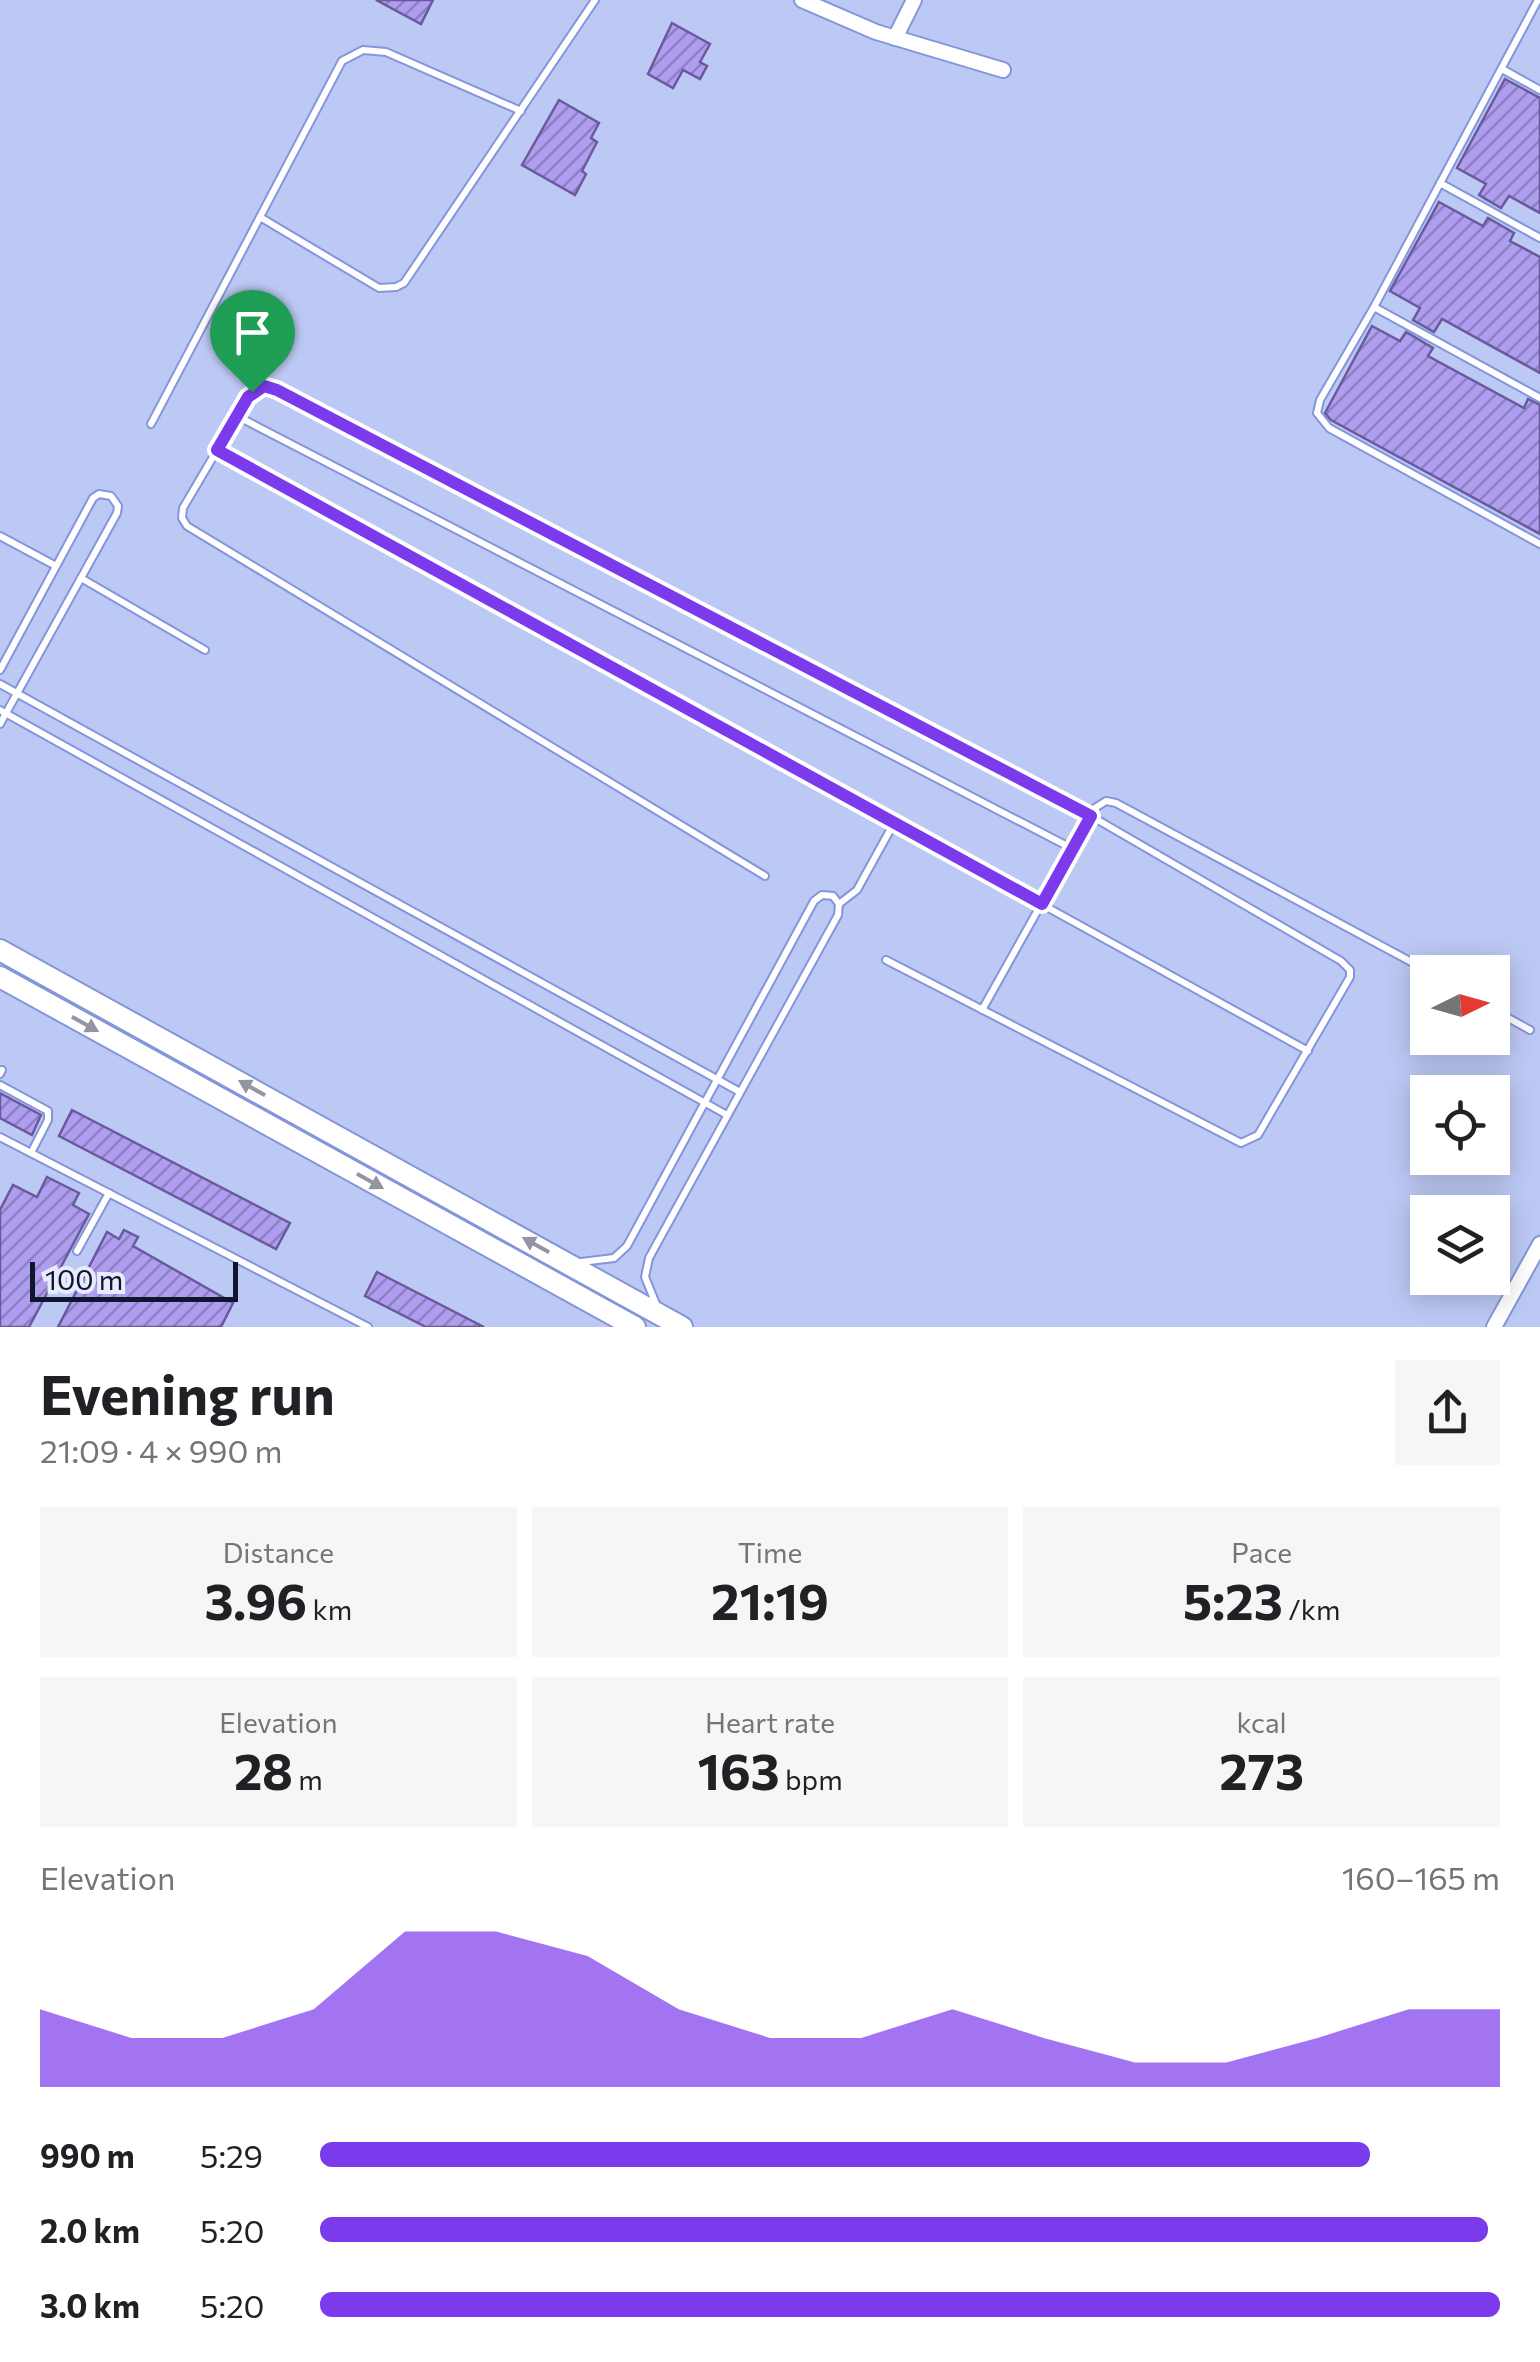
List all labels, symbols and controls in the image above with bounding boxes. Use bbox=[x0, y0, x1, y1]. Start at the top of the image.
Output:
pin bbox=[210, 290, 295, 393]
icon: arrive bbox=[225, 305, 280, 360]
north arrow bbox=[1410, 955, 1510, 1055]
map controls bbox=[1410, 955, 1510, 1295]
one-way arrow bbox=[71, 1015, 100, 1032]
button: locate bbox=[1410, 1075, 1510, 1175]
one-way arrow bbox=[237, 1080, 266, 1097]
one-way arrow bbox=[356, 1171, 384, 1189]
button: layers bbox=[1410, 1195, 1510, 1295]
one-way arrow bbox=[522, 1237, 551, 1254]
scale bar bbox=[30, 1257, 238, 1302]
text: 100 m bbox=[45, 1262, 123, 1296]
text: Evening run bbox=[40, 1359, 335, 1426]
button: share bbox=[1395, 1360, 1500, 1465]
text: 21:09 · 4 × 990 m bbox=[40, 1430, 282, 1470]
text: Distance bbox=[223, 1535, 334, 1569]
text: Time bbox=[738, 1535, 802, 1569]
text: Pace bbox=[1231, 1535, 1292, 1569]
text: 3.96 bbox=[205, 1569, 307, 1630]
text: 21:19 bbox=[711, 1569, 829, 1630]
text: 5:23 bbox=[1183, 1569, 1283, 1630]
text: km bbox=[307, 1592, 352, 1626]
text: /km bbox=[1283, 1592, 1340, 1626]
text: Elevation bbox=[219, 1705, 337, 1739]
text: Heart rate bbox=[705, 1705, 835, 1739]
text: kcal bbox=[1237, 1705, 1287, 1739]
text: 28 bbox=[234, 1739, 293, 1800]
text: 163 bbox=[697, 1739, 780, 1800]
text: 273 bbox=[1219, 1739, 1304, 1800]
text: m bbox=[293, 1762, 323, 1796]
text: bpm bbox=[780, 1762, 843, 1796]
text: Elevation bbox=[40, 1857, 175, 1897]
text: 160–165 m bbox=[1342, 1857, 1500, 1897]
text: 990 m bbox=[40, 2135, 135, 2175]
text: 5:29 bbox=[200, 2135, 263, 2175]
text: 2.0 km bbox=[40, 2210, 140, 2250]
text: 5:20 bbox=[200, 2210, 264, 2250]
text: 3.0 km bbox=[40, 2285, 140, 2325]
text: 5:20 bbox=[200, 2285, 264, 2325]

